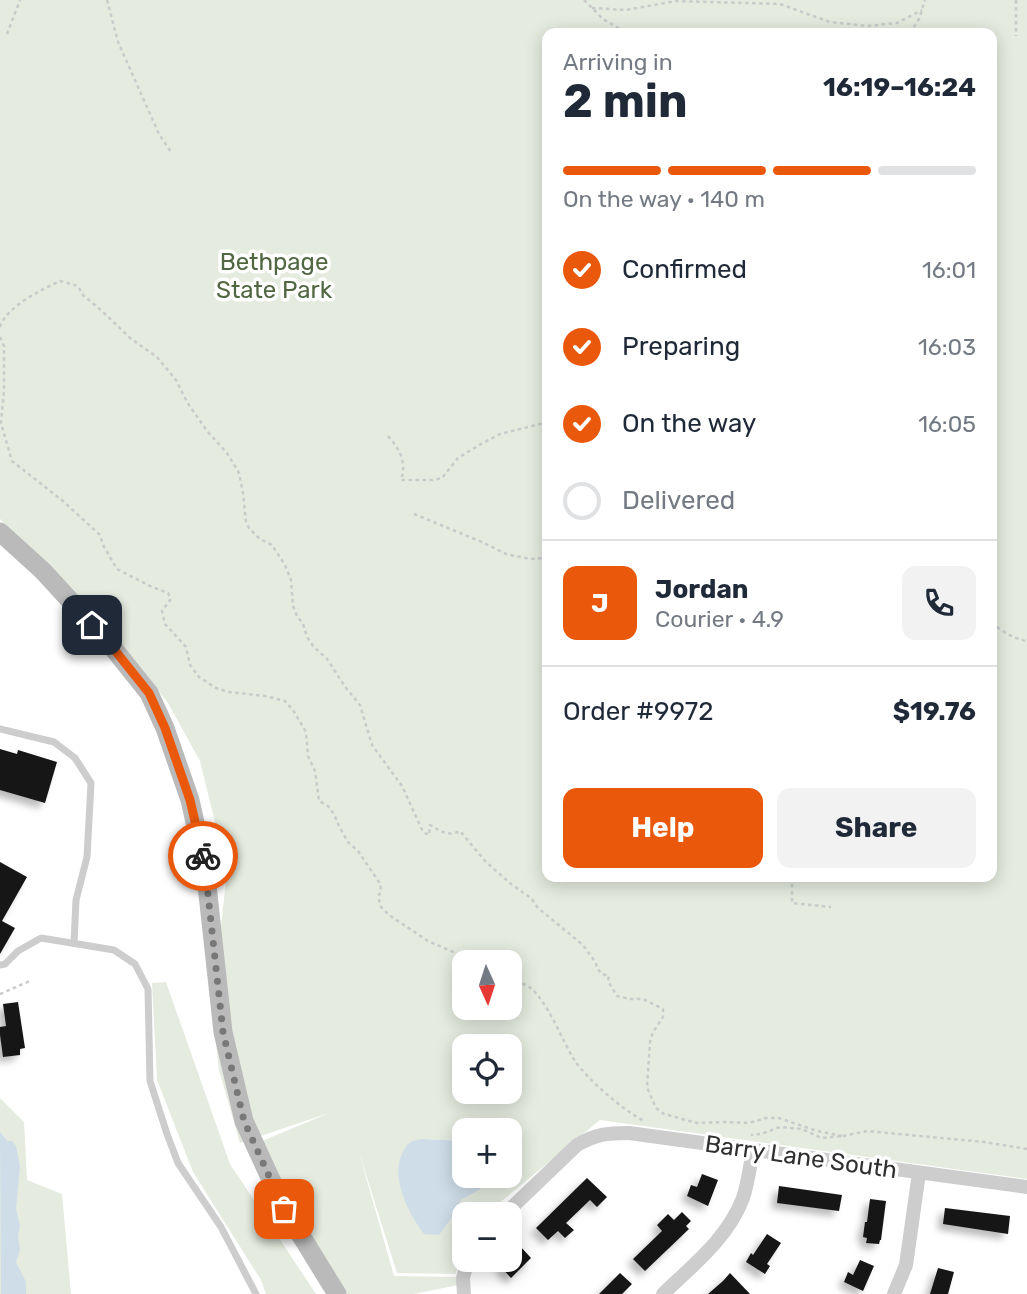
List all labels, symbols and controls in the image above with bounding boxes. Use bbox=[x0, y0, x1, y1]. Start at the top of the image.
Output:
text: Arriving in bbox=[563, 48, 673, 76]
text: 16:19–16:24 bbox=[823, 72, 976, 103]
text: 2 min bbox=[563, 74, 688, 129]
text: On the way · 140 m bbox=[563, 185, 765, 213]
park label: Bethpage State Park bbox=[216, 248, 333, 304]
icon: check bbox=[563, 251, 601, 289]
text: Confirmed bbox=[622, 254, 747, 285]
text: 16:01 bbox=[922, 256, 976, 284]
icon: check bbox=[563, 328, 601, 366]
text: Preparing bbox=[622, 331, 740, 362]
text: 16:03 bbox=[918, 333, 976, 361]
icon: check bbox=[563, 405, 601, 443]
text: On the way bbox=[622, 408, 756, 439]
text: 16:05 bbox=[918, 410, 976, 438]
text: Delivered bbox=[622, 485, 735, 516]
button: phone bbox=[902, 566, 976, 640]
text: Jordan bbox=[655, 574, 748, 605]
text: J bbox=[591, 588, 609, 619]
pin bbox=[62, 595, 122, 655]
text: Courier · 4.9 bbox=[655, 605, 784, 633]
icon: home bbox=[73, 606, 111, 644]
text: Order #9972 bbox=[563, 696, 713, 727]
text: $19.76 bbox=[893, 696, 976, 727]
button: Help bbox=[563, 788, 763, 868]
button: Share bbox=[777, 788, 976, 868]
courier bbox=[168, 821, 238, 891]
icon: bike bbox=[184, 837, 222, 875]
north arrow bbox=[452, 950, 522, 1020]
map controls bbox=[452, 950, 522, 1272]
button: locate bbox=[452, 1034, 522, 1104]
button: + bbox=[452, 1118, 522, 1188]
street label: Barry Lane South bbox=[703, 1130, 899, 1184]
pin bbox=[254, 1179, 314, 1239]
icon: bag bbox=[265, 1190, 303, 1228]
button: − bbox=[452, 1202, 522, 1272]

